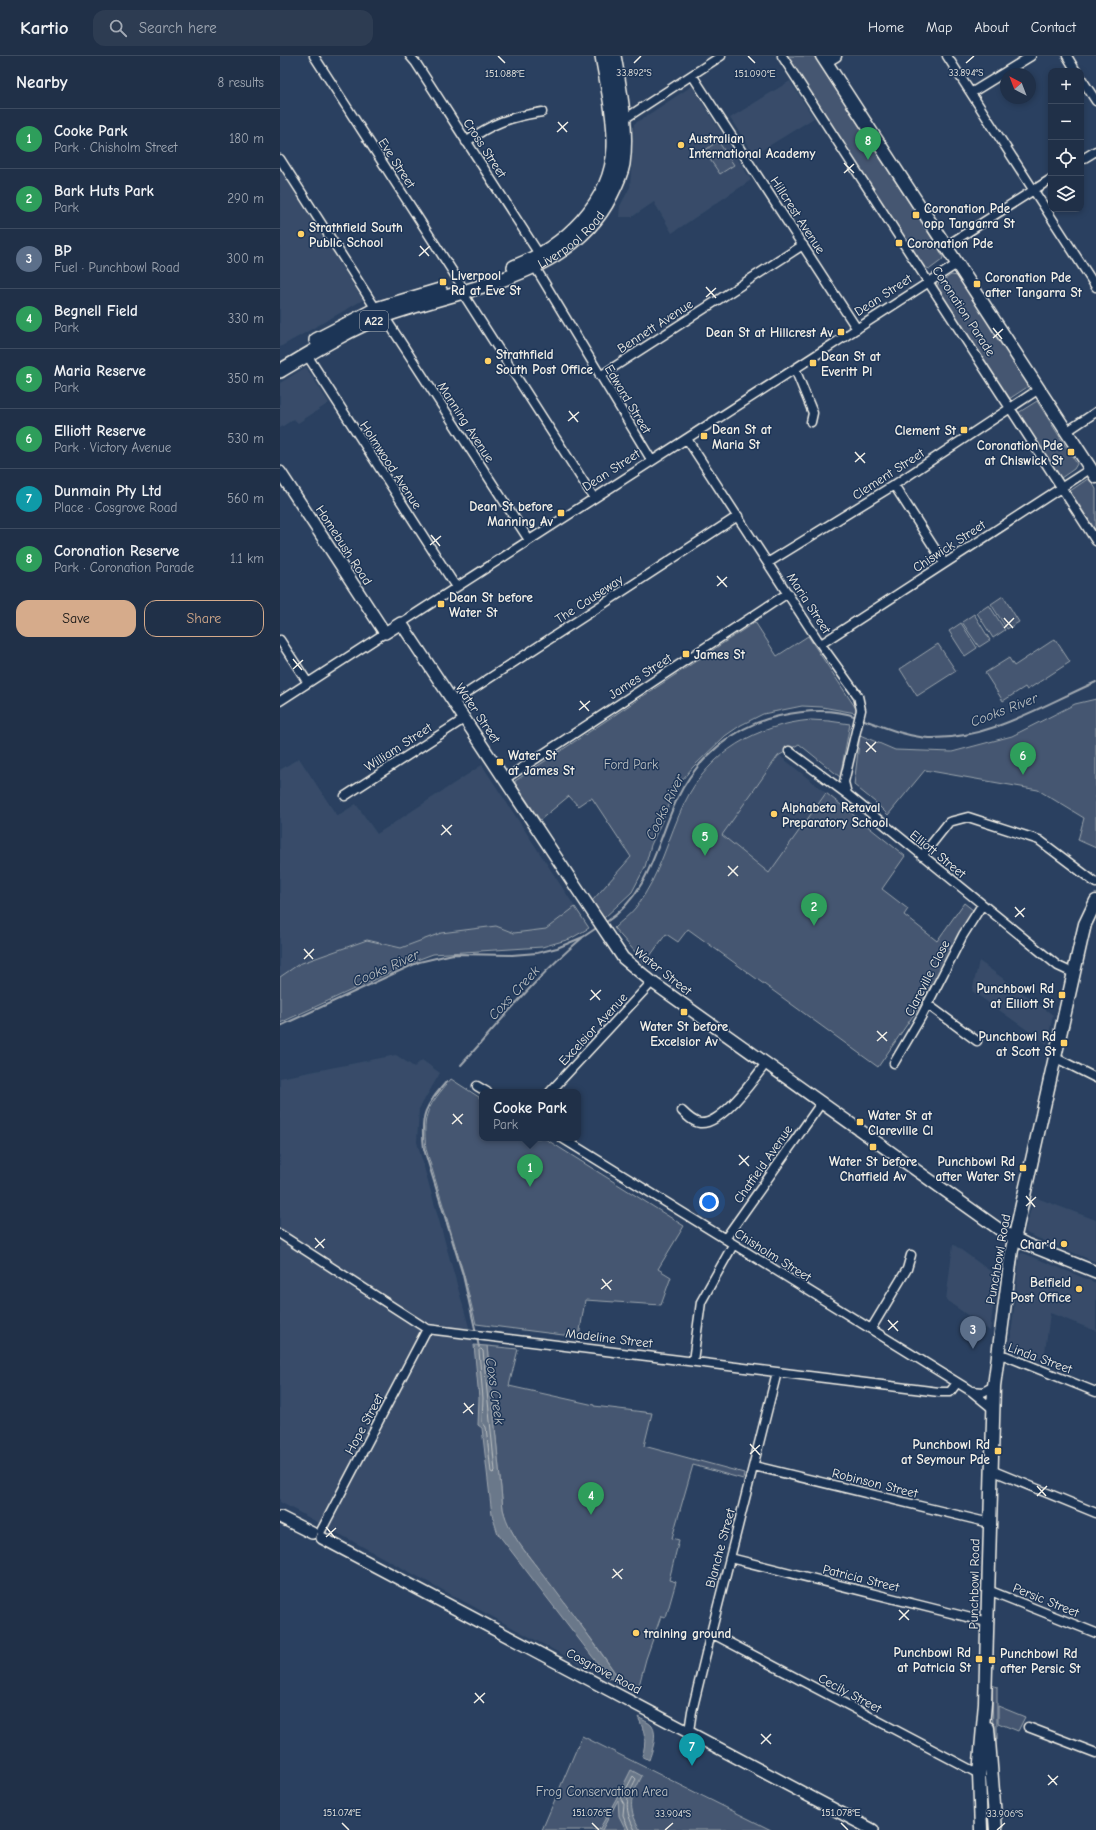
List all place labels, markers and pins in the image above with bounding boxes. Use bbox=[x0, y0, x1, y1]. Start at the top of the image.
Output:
pin: 8 bbox=[855, 127, 881, 160]
place label: Australian International Academy bbox=[689, 131, 815, 161]
marker: Australian International Academy bbox=[676, 140, 686, 150]
place label: Coronation Pde opp Tangarra St bbox=[924, 201, 1015, 231]
marker: Coronation Pde opp Tangarra St bbox=[911, 210, 921, 220]
place label: Strathfield South Public School bbox=[309, 220, 403, 250]
marker: Strathfield South Public School bbox=[296, 229, 306, 239]
place label: Coronation Pde bbox=[907, 236, 994, 251]
marker: Coronation Pde bbox=[894, 238, 904, 248]
place label: Liverpool Rd at Eve St bbox=[451, 268, 522, 298]
place label: Coronation Pde after Tangarra St bbox=[985, 270, 1083, 300]
marker: Liverpool Rd at Eve St bbox=[438, 277, 448, 287]
marker: Coronation Pde after Tangarra St bbox=[972, 279, 982, 289]
place label: Dean St at Hillcrest Av bbox=[706, 325, 833, 340]
marker: Dean St at Hillcrest Av bbox=[836, 327, 846, 337]
place label: Strathfield South Post Office bbox=[496, 347, 594, 377]
place label: Dean St at Everitt Pl bbox=[821, 349, 881, 379]
marker: Strathfield South Post Office bbox=[483, 356, 493, 366]
marker: Dean St at Everitt Pl bbox=[808, 358, 818, 368]
place label: Dean St at Maria St bbox=[712, 422, 772, 452]
place label: Clement St bbox=[895, 423, 957, 438]
marker: Clement St bbox=[959, 425, 969, 435]
marker: Dean St at Maria St bbox=[699, 431, 709, 441]
place label: Coronation Pde at Chiswick St bbox=[977, 438, 1064, 468]
marker: Coronation Pde at Chiswick St bbox=[1066, 447, 1076, 457]
place label: Dean St before Manning Av bbox=[469, 499, 554, 529]
marker: Dean St before Manning Av bbox=[556, 508, 566, 518]
place label: Dean St before Water St bbox=[449, 590, 533, 620]
marker: Dean St before Water St bbox=[436, 599, 446, 609]
place label: James St bbox=[694, 647, 746, 662]
marker: James St bbox=[681, 649, 691, 659]
pin: 6 bbox=[1010, 742, 1036, 775]
place label: Water St at James St bbox=[508, 748, 575, 778]
marker: Water St at James St bbox=[495, 757, 505, 767]
place label: Alphabeta Retaval Preparatory School bbox=[782, 800, 888, 830]
marker: Alphabeta Retaval Preparatory School bbox=[769, 809, 779, 819]
pin: 5 bbox=[692, 823, 718, 856]
pin: 2 bbox=[801, 893, 827, 926]
place label: Punchbowl Rd at Elliott St bbox=[976, 981, 1055, 1011]
marker: Punchbowl Rd at Elliott St bbox=[1057, 990, 1067, 1000]
marker: Water St before Excelsior Av bbox=[679, 1007, 689, 1017]
place label: Water St before Excelsior Av bbox=[640, 1019, 729, 1049]
place label: Punchbowl Rd at Scott St bbox=[978, 1029, 1057, 1059]
marker: Punchbowl Rd at Scott St bbox=[1059, 1038, 1069, 1048]
place label: Water St at Clareville Cl bbox=[868, 1108, 933, 1138]
marker: Water St at Clareville Cl bbox=[855, 1117, 865, 1127]
marker: Water St before Chatfield Av bbox=[868, 1142, 878, 1152]
pin: 1 bbox=[517, 1154, 543, 1187]
place label: Water St before Chatfield Av bbox=[829, 1154, 918, 1184]
place label: Punchbowl Rd after Water St bbox=[935, 1154, 1016, 1184]
marker: Punchbowl Rd after Water St bbox=[1018, 1163, 1028, 1173]
place label: Char'd bbox=[1020, 1237, 1056, 1252]
marker: Char'd bbox=[1059, 1239, 1069, 1249]
place label: Belfield Post Office bbox=[1010, 1275, 1072, 1305]
marker: Belfield Post Office bbox=[1074, 1284, 1084, 1294]
pin: 3 bbox=[960, 1316, 986, 1349]
place label: Punchbowl Rd at Seymour Pde bbox=[901, 1437, 991, 1467]
marker: Punchbowl Rd at Seymour Pde bbox=[993, 1446, 1003, 1456]
pin: 4 bbox=[578, 1482, 604, 1515]
place label: training ground bbox=[643, 1626, 731, 1641]
marker: training ground bbox=[631, 1628, 641, 1638]
place label: Punchbowl Rd at Patricia St bbox=[893, 1645, 972, 1675]
place label: Punchbowl Rd after Persic St bbox=[1000, 1646, 1081, 1676]
marker: Punchbowl Rd at Patricia St bbox=[974, 1654, 984, 1664]
marker: Punchbowl Rd after Persic St bbox=[987, 1655, 997, 1665]
pin: 7 bbox=[679, 1733, 705, 1766]

